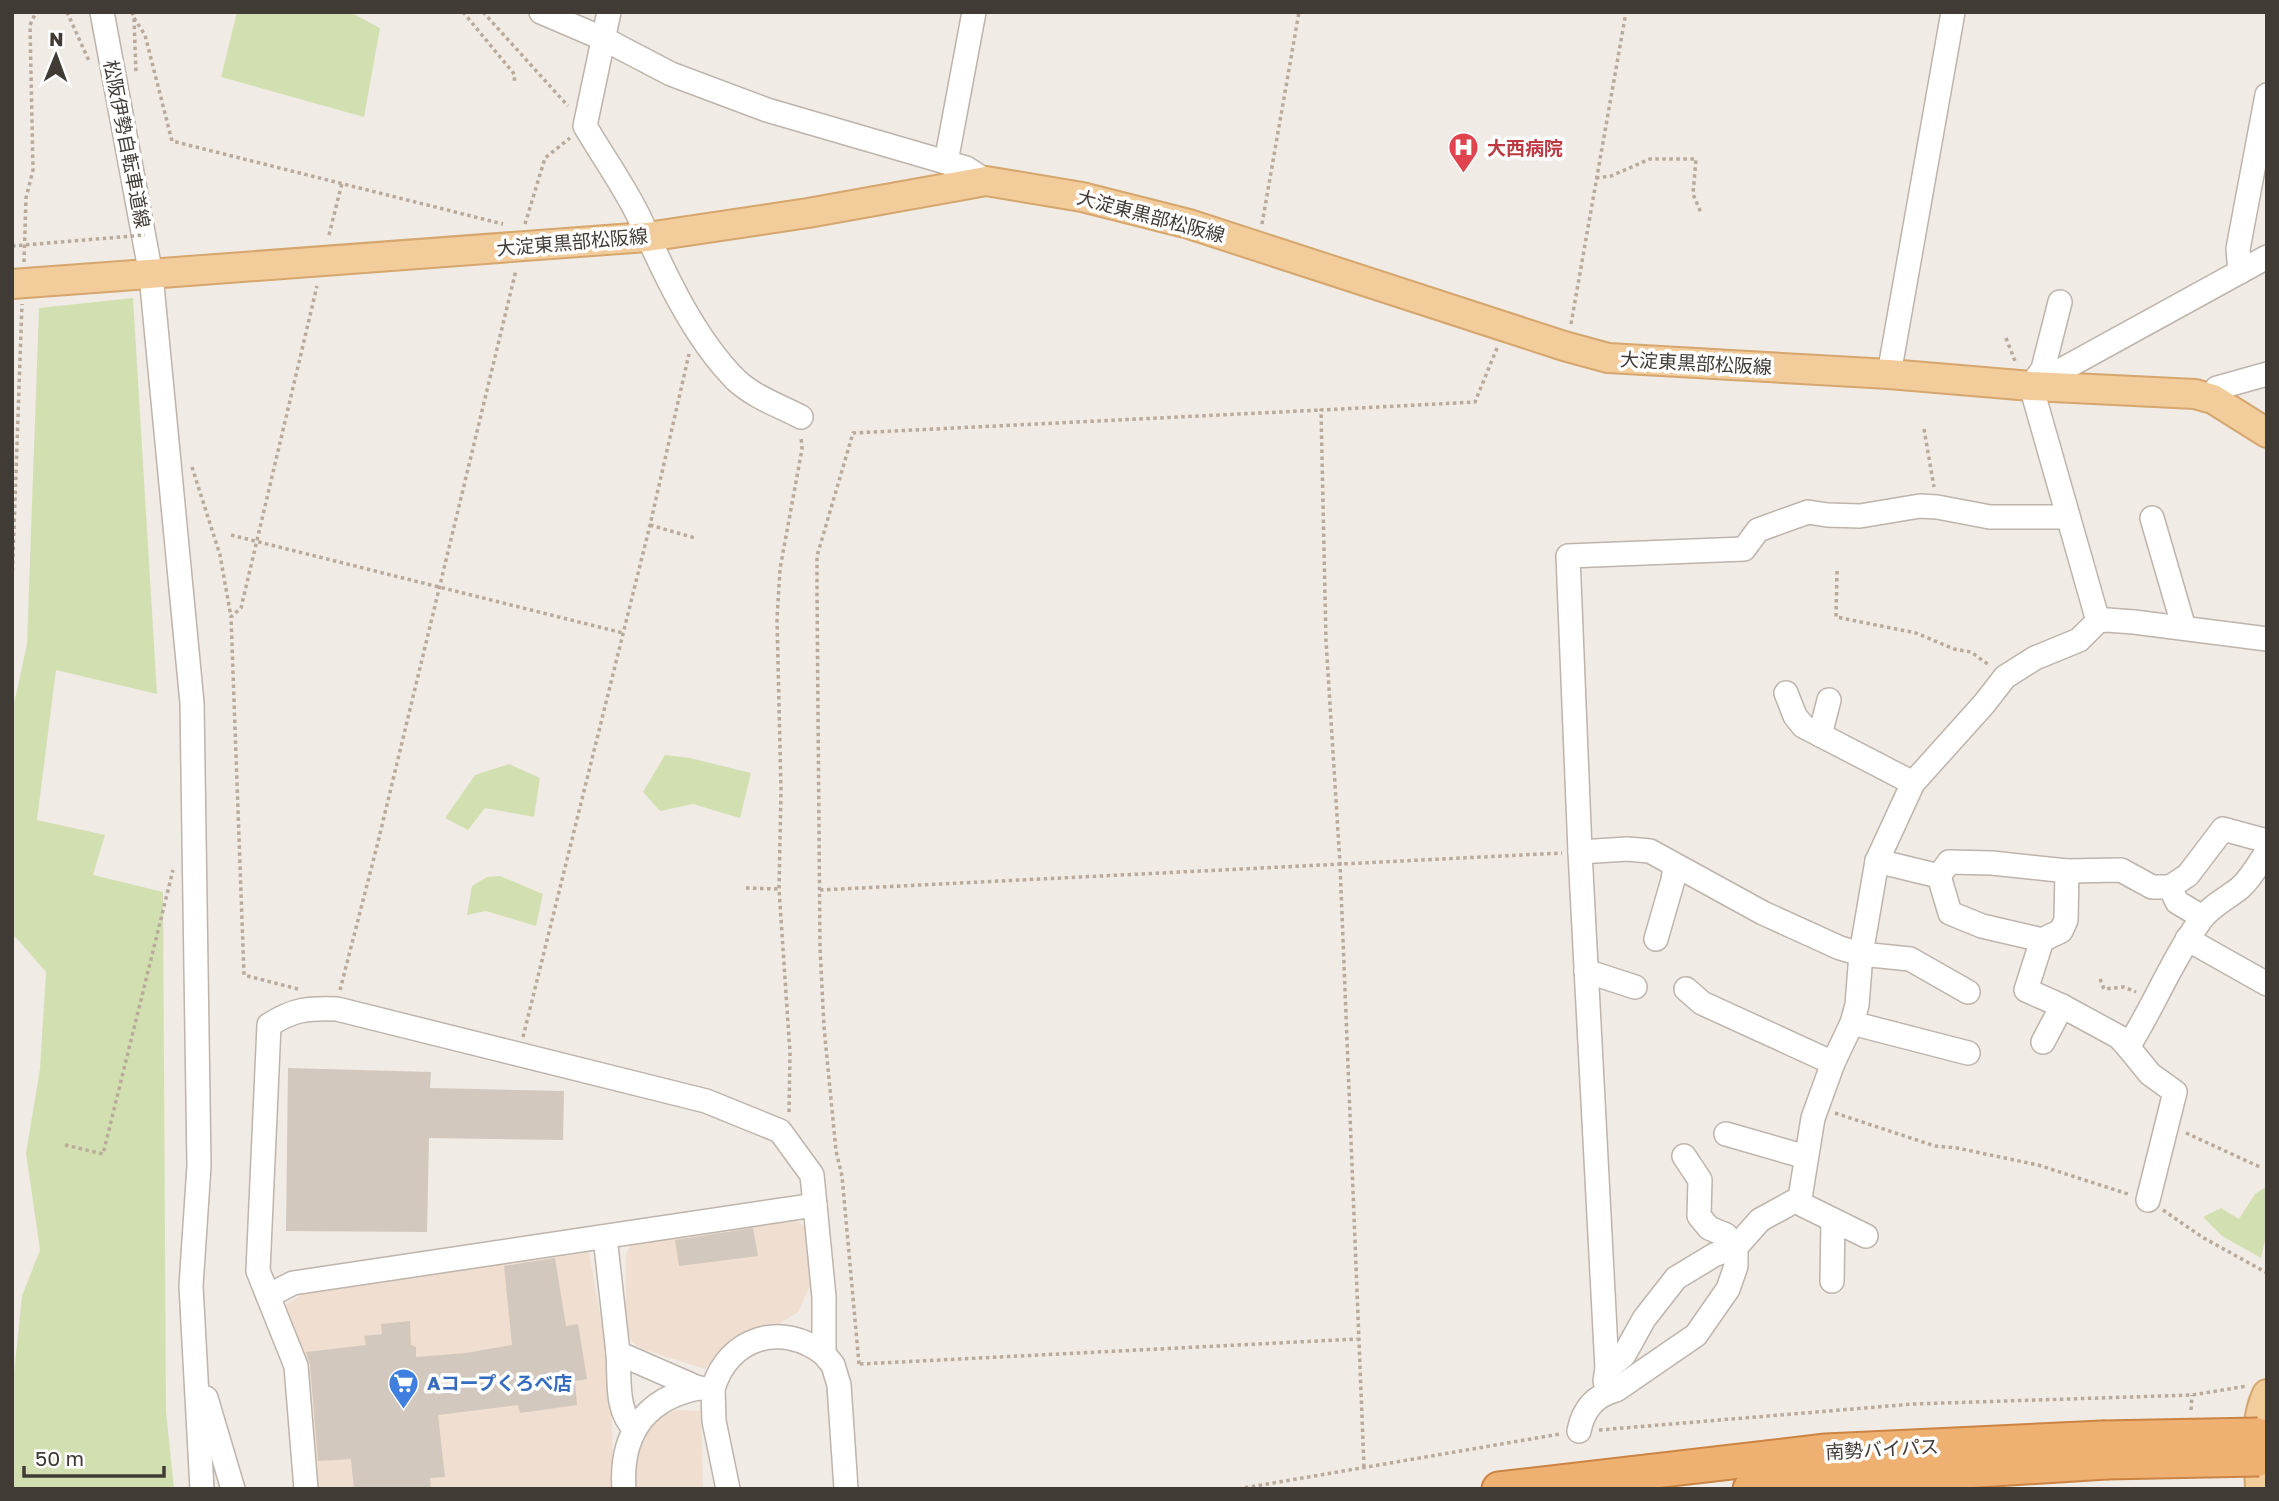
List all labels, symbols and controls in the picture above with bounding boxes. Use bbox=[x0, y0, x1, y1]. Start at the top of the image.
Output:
north arrow bbox=[21, 21, 91, 91]
text: N bbox=[49, 27, 64, 50]
street label: 松阪伊勢自転車道線 bbox=[100, 58, 155, 230]
hospital icon: 大西病院 bbox=[1447, 131, 1481, 175]
place label: 大西病院 bbox=[1487, 136, 1563, 159]
street label: 大淀東黒部松阪線 bbox=[1075, 185, 1228, 246]
street label: 大淀東黒部松阪線 bbox=[495, 223, 649, 260]
street label: 大淀東黒部松阪線 bbox=[1620, 347, 1773, 378]
supermarket icon: Aコープくろべ店 bbox=[387, 1366, 421, 1410]
place label: Aコープくろべ店 bbox=[427, 1371, 572, 1394]
scale bar bbox=[24, 1434, 164, 1478]
street label: 南勢バイパス bbox=[1825, 1434, 1939, 1463]
text: 50 m bbox=[35, 1445, 84, 1471]

